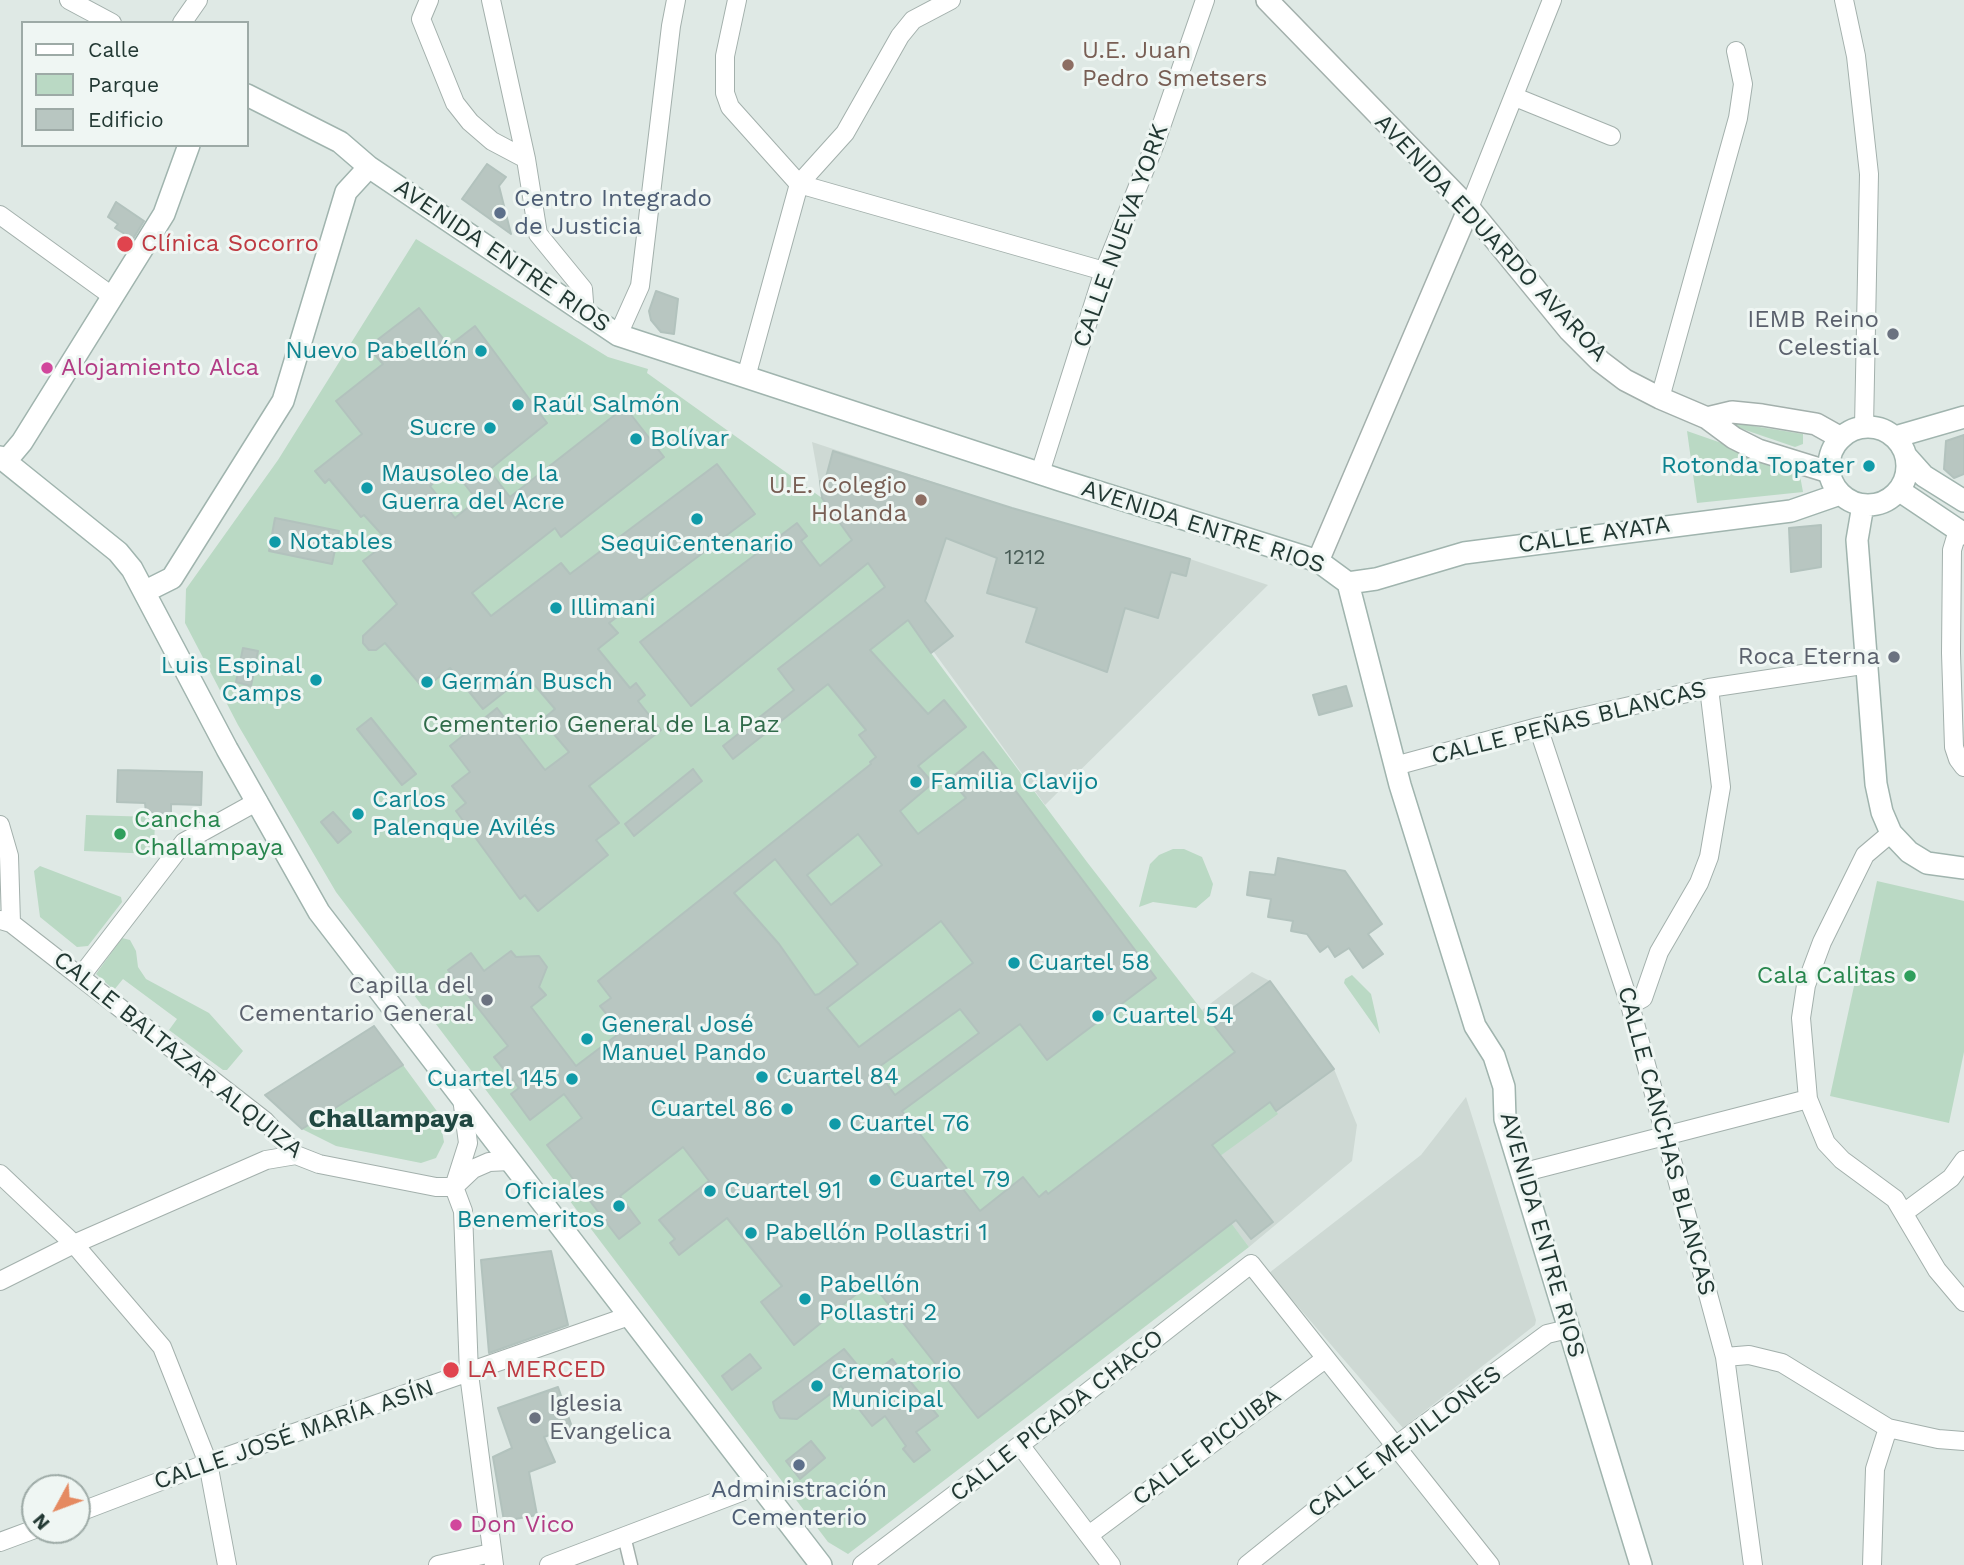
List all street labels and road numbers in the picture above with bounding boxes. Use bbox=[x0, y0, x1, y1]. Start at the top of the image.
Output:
street label: AVENIDA EDUARDO AVAROA bbox=[1368, 108, 1614, 368]
street label: CALLE NUEVA YORK bbox=[1067, 120, 1175, 352]
street label: AVENIDA ENTRE RIOS bbox=[389, 173, 615, 339]
street label: AVENIDA ENTRE RIOS bbox=[1078, 474, 1328, 580]
street label: CALLE AYATA bbox=[1516, 510, 1672, 560]
street label: CALLE PEÑAS BLANCAS bbox=[1429, 675, 1709, 771]
street label: CALLE BALTAZAR ALQUIZA bbox=[47, 945, 309, 1165]
street label: CALLE CANCHAS BLANCAS bbox=[1611, 983, 1721, 1299]
street label: AVENIDA ENTRE RIOS bbox=[1493, 1109, 1591, 1361]
street label: CALLE PICADA CHACO bbox=[944, 1324, 1170, 1508]
street label: CALLE MEJILLONES bbox=[1302, 1360, 1508, 1524]
street label: CALLE JOSÉ MARÍA ASÍN bbox=[150, 1374, 438, 1496]
street label: CALLE PICUIBA bbox=[1127, 1382, 1287, 1512]

